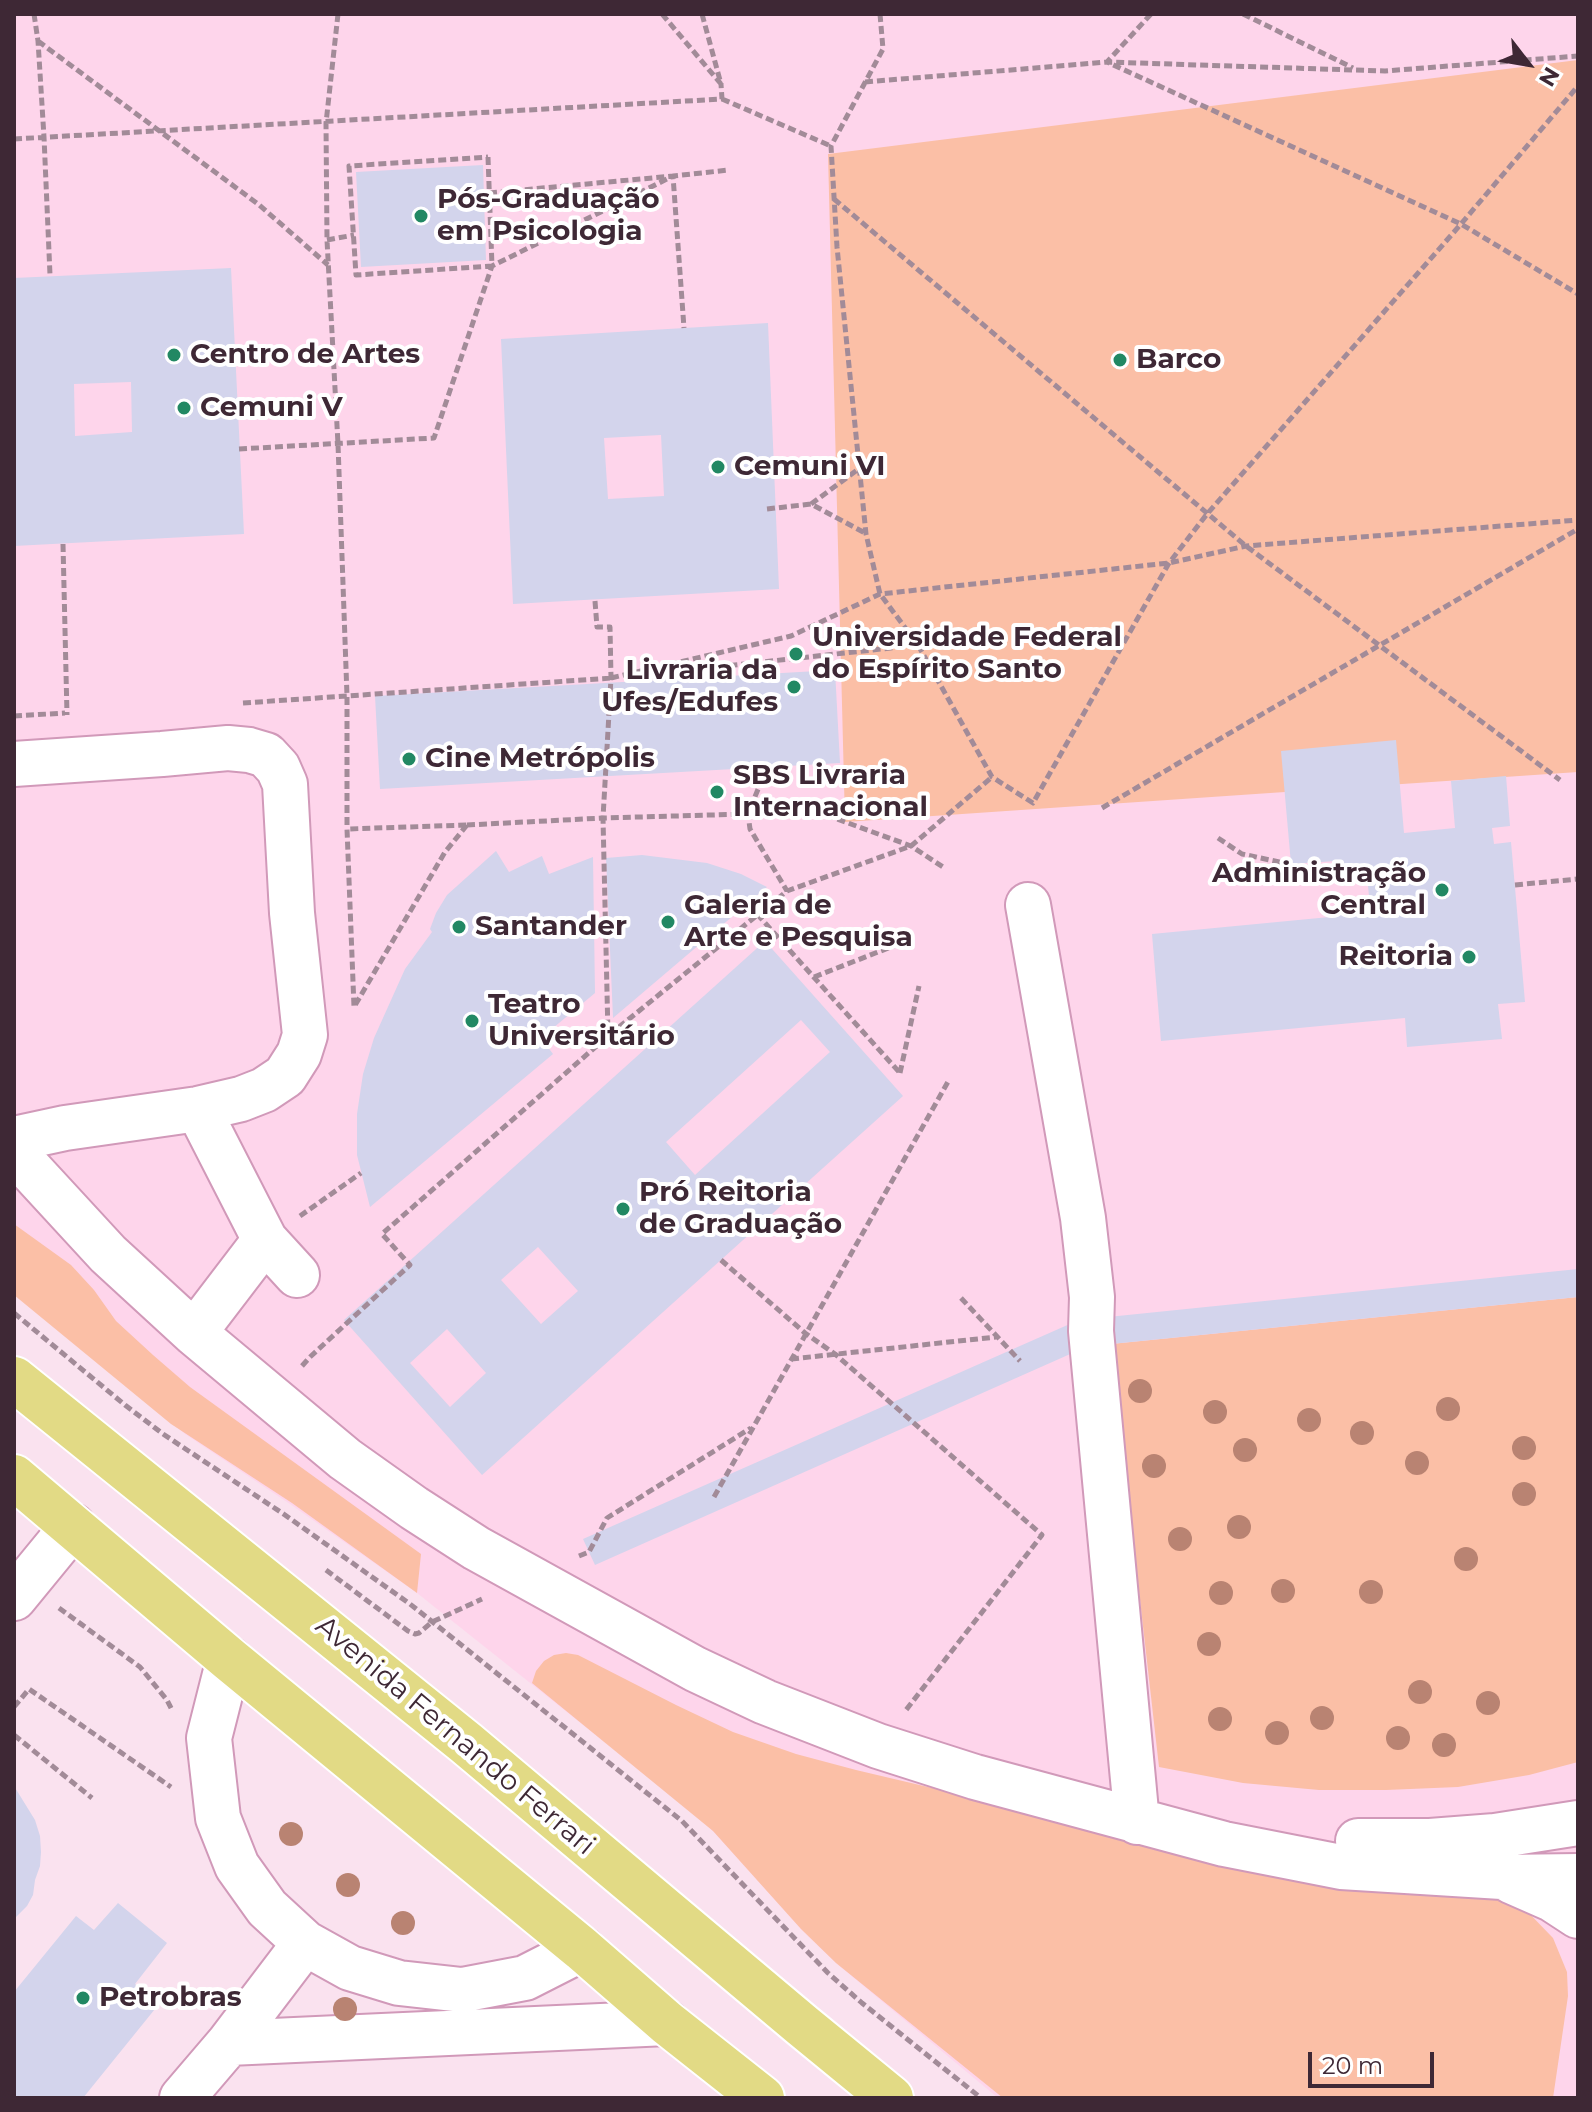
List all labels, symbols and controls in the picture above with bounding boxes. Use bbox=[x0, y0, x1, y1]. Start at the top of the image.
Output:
north arrow bbox=[1488, 24, 1568, 104]
text: N bbox=[1533, 62, 1565, 91]
place label: Pós-Graduação em Psicologia bbox=[437, 183, 660, 249]
marker: Pós-Graduação em Psicologia bbox=[412, 207, 430, 225]
place label: Centro de Artes bbox=[190, 338, 420, 372]
place label: Barco bbox=[1136, 343, 1221, 377]
marker: Centro de Artes bbox=[165, 346, 183, 364]
marker: Barco bbox=[1111, 351, 1129, 369]
place label: Cemuni V bbox=[200, 391, 343, 425]
marker: Cemuni V bbox=[175, 399, 193, 417]
place label: Cemuni VI bbox=[734, 450, 885, 484]
marker: Cemuni VI bbox=[709, 458, 727, 476]
place label: Universidade Federal do Espírito Santo bbox=[812, 621, 1122, 687]
marker: Universidade Federal do Espírito Santo bbox=[787, 645, 805, 663]
place label: Livraria da Ufes/Edufes bbox=[601, 654, 778, 720]
marker: Livraria da Ufes/Edufes bbox=[785, 678, 803, 696]
place label: Cine Metrópolis bbox=[425, 742, 655, 776]
marker: Cine Metrópolis bbox=[400, 750, 418, 768]
place label: SBS Livraria Internacional bbox=[733, 759, 928, 825]
marker: SBS Livraria Internacional bbox=[708, 783, 726, 801]
place label: Administração Central bbox=[1212, 857, 1426, 923]
marker: Administração Central bbox=[1433, 881, 1451, 899]
place label: Galeria de Arte e Pesquisa bbox=[684, 889, 913, 955]
place label: Santander bbox=[475, 910, 627, 944]
marker: Galeria de Arte e Pesquisa bbox=[659, 913, 677, 931]
marker: Santander bbox=[450, 918, 468, 936]
place label: Reitoria bbox=[1339, 940, 1453, 974]
marker: Reitoria bbox=[1460, 948, 1478, 966]
place label: Teatro Universitário bbox=[488, 988, 675, 1054]
marker: Teatro Universitário bbox=[463, 1012, 481, 1030]
place label: Pró Reitoria de Graduação bbox=[639, 1176, 842, 1242]
marker: Pró Reitoria de Graduação bbox=[614, 1200, 632, 1218]
street label: Avenida Fernando Ferrari bbox=[309, 1609, 601, 1863]
place label: Petrobras bbox=[99, 1981, 242, 2015]
marker: Petrobras bbox=[74, 1989, 92, 2007]
scale bar bbox=[1312, 2036, 1438, 2086]
text: 20 m bbox=[1322, 2051, 1383, 2080]

